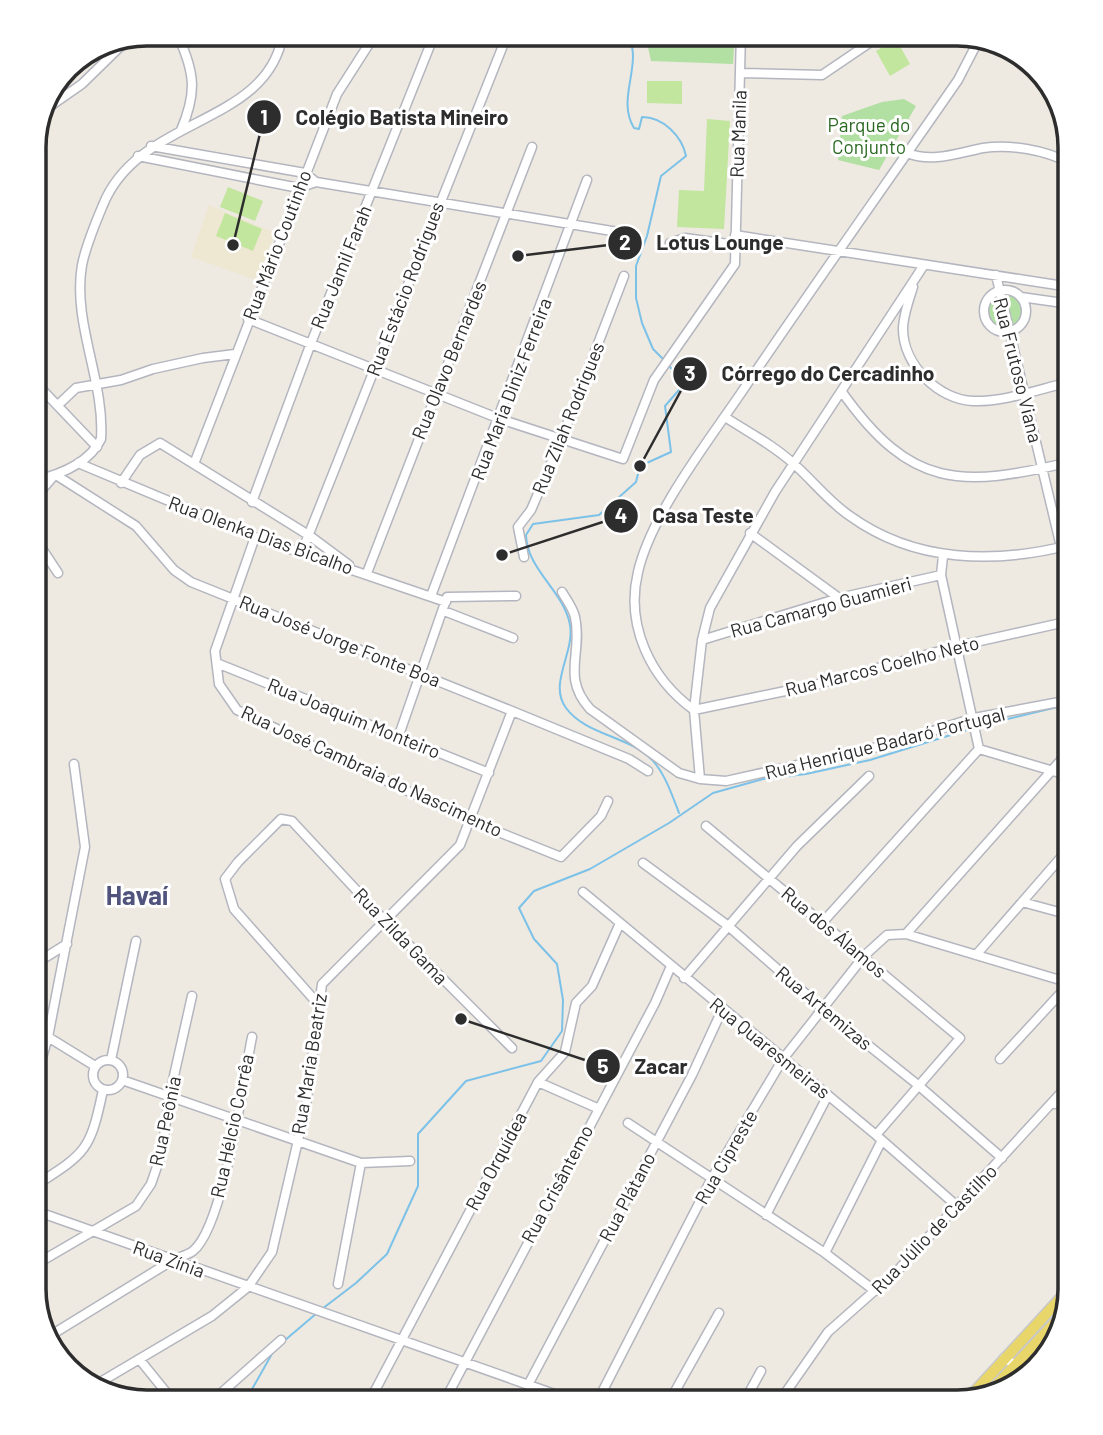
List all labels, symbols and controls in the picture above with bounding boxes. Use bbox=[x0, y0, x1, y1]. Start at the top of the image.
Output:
street label: Rua Manila bbox=[724, 90, 751, 178]
callout: Colégio Batista Mineiro bbox=[247, 96, 523, 138]
text: 1 bbox=[260, 104, 268, 129]
text: Colégio Batista Mineiro bbox=[296, 104, 508, 129]
park label: Parque do Conjunto bbox=[828, 113, 910, 158]
street label: Rua Mário Coutinho bbox=[237, 166, 316, 323]
street label: Rua Estácio Rodrigues bbox=[361, 198, 448, 379]
street label: Rua Jamil Farah bbox=[305, 202, 376, 332]
callout: Lotus Lounge bbox=[607, 222, 798, 264]
text: 2 bbox=[619, 229, 631, 254]
text: Lotus Lounge bbox=[656, 229, 784, 254]
street label: Rua Olavo Bernardes bbox=[406, 277, 491, 443]
street label: Rua Maria Diniz Ferreira bbox=[465, 294, 556, 483]
street label: Rua Frutoso Viana bbox=[989, 295, 1048, 445]
street label: Rua Zilah Rodrigues bbox=[526, 338, 609, 497]
callout: Córrego do Cercadinho bbox=[672, 353, 948, 395]
text: 3 bbox=[684, 360, 696, 385]
text: Córrego do Cercadinho bbox=[721, 360, 935, 385]
street label: Rua Olenka Dias Bicalho bbox=[166, 490, 357, 579]
callout: Casa Teste bbox=[603, 495, 767, 537]
text: 4 bbox=[615, 502, 627, 527]
text: Casa Teste bbox=[652, 502, 754, 527]
street label: Rua Camargo Guamieri bbox=[728, 571, 914, 642]
street label: Rua José Jorge Fonte Boa bbox=[236, 590, 444, 691]
street label: Rua Marcos Coelho Neto bbox=[783, 630, 981, 701]
street label: Rua Joaquim Monteiro bbox=[264, 672, 444, 763]
street label: Rua José Cambraia do Nascimento bbox=[238, 700, 507, 841]
street label: Rua Henrique Badaró Portugal bbox=[762, 702, 1007, 784]
district label: Havaí bbox=[106, 879, 169, 910]
street label: Rua dos Álamos bbox=[777, 881, 891, 982]
street label: Rua Zilda Gama bbox=[349, 883, 453, 989]
street label: Rua Artemizas bbox=[771, 961, 877, 1055]
street label: Rua Maria Beatriz bbox=[286, 992, 331, 1136]
street label: Rua Quaresmeiras bbox=[705, 992, 835, 1103]
callout: Zacar bbox=[586, 1045, 702, 1087]
street label: Rua Hélcio Corrêa bbox=[205, 1052, 258, 1200]
text: 5 bbox=[597, 1053, 609, 1078]
text: Zacar bbox=[634, 1053, 688, 1078]
street label: Rua Peônia bbox=[144, 1074, 185, 1168]
street label: Rua Cipreste bbox=[689, 1106, 762, 1208]
street label: Rua Orquídea bbox=[460, 1107, 531, 1214]
street label: Rua Crisântemo bbox=[516, 1121, 597, 1247]
street label: Rua Plátano bbox=[593, 1148, 660, 1245]
street label: Rua Júlio de Castilho bbox=[866, 1159, 1001, 1298]
street label: Rua Zínia bbox=[130, 1235, 208, 1282]

